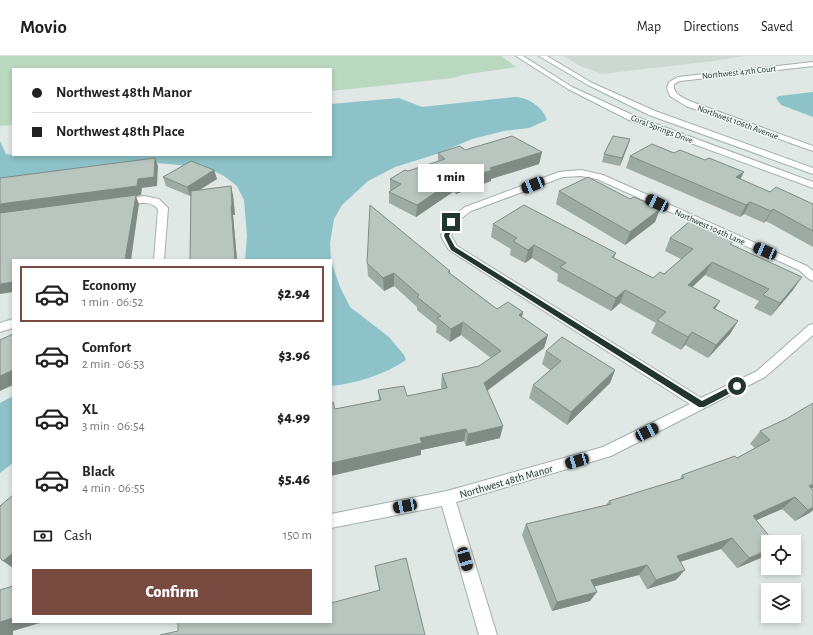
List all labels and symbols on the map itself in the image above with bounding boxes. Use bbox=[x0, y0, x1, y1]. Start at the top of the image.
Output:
street label: Northwest 47th Court bbox=[701, 64, 777, 81]
street label: Northwest 106th Avenue bbox=[696, 104, 780, 141]
street label: Coral Springs Drive bbox=[629, 113, 694, 145]
callout: 1 min bbox=[418, 164, 484, 192]
car bbox=[520, 175, 546, 195]
car bbox=[644, 192, 670, 214]
street label: Northwest 104th Lane bbox=[673, 208, 746, 247]
route end bbox=[442, 213, 460, 231]
car bbox=[752, 241, 778, 261]
route start bbox=[728, 377, 746, 395]
car bbox=[634, 421, 660, 443]
car bbox=[564, 452, 590, 470]
street label: Northwest 48th Manor bbox=[458, 463, 554, 500]
car bbox=[392, 498, 418, 514]
car bbox=[456, 546, 474, 572]

